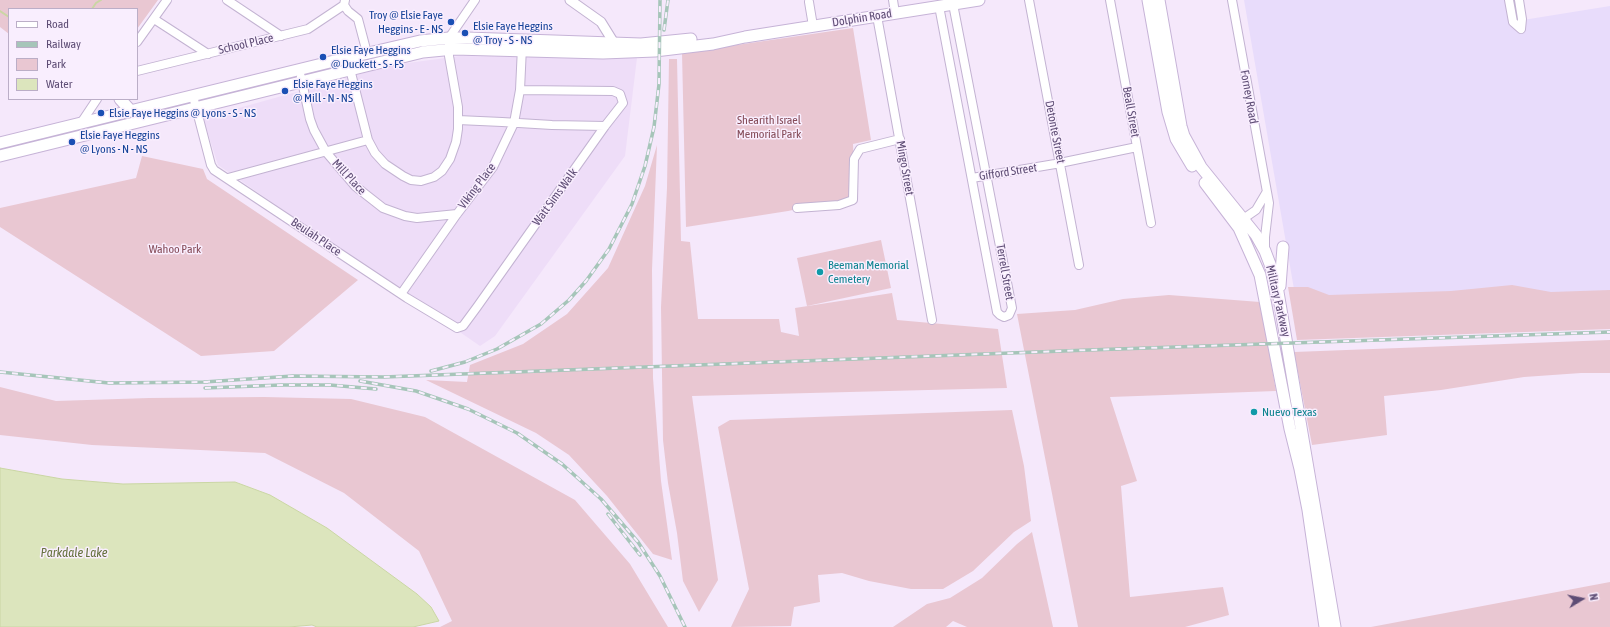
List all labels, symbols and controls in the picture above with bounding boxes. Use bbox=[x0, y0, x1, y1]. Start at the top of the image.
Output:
street label: Dolphin Road bbox=[831, 6, 893, 30]
legend bbox=[8, 8, 138, 100]
place label: Troy @ Elsie Faye Heggins - E - NS bbox=[369, 8, 443, 36]
text: Road bbox=[46, 17, 69, 31]
marker: Troy @ Elsie Faye Heggins - E - NS bbox=[446, 17, 456, 27]
place label: Elsie Faye Heggins @ Troy - S - NS bbox=[473, 19, 553, 47]
marker: Elsie Faye Heggins @ Troy - S - NS bbox=[460, 28, 470, 38]
street label: School Place bbox=[217, 31, 275, 57]
text: Railway bbox=[46, 37, 81, 51]
place label: Elsie Faye Heggins @ Duckett - S - FS bbox=[331, 43, 411, 71]
marker: Elsie Faye Heggins @ Duckett - S - FS bbox=[318, 52, 328, 62]
text: Park bbox=[46, 57, 66, 71]
street label: Forney Road bbox=[1237, 69, 1261, 125]
text: Water bbox=[46, 77, 72, 91]
place label: Elsie Faye Heggins @ Mill - N - NS bbox=[293, 77, 373, 105]
marker: Elsie Faye Heggins @ Mill - N - NS bbox=[280, 86, 290, 96]
street label: Beall Street bbox=[1119, 86, 1143, 138]
street label: Detonte Street bbox=[1042, 99, 1068, 165]
place label: Elsie Faye Heggins @ Lyons - S - NS bbox=[109, 106, 256, 120]
marker: Elsie Faye Heggins @ Lyons - S - NS bbox=[96, 108, 106, 118]
park label: Shearith Israel Memorial Park bbox=[737, 113, 801, 141]
place label: Elsie Faye Heggins @ Lyons - N - NS bbox=[80, 128, 160, 156]
marker: Elsie Faye Heggins @ Lyons - N - NS bbox=[67, 137, 77, 147]
street label: Mingo Street bbox=[893, 140, 917, 196]
street label: Mill Place bbox=[329, 156, 369, 198]
street label: Viking Place bbox=[455, 160, 499, 212]
street label: Gifford Street bbox=[978, 160, 1038, 184]
street label: Watt Sims Walk bbox=[529, 166, 581, 228]
street label: Beulah Place bbox=[288, 215, 344, 259]
park label: Wahoo Park bbox=[149, 242, 201, 256]
street label: Terrell Street bbox=[993, 243, 1017, 301]
place label: Beeman Memorial Cemetery bbox=[828, 258, 909, 286]
street label: Military Parkway bbox=[1263, 264, 1293, 338]
marker: Beeman Memorial Cemetery bbox=[815, 267, 825, 277]
place label: Nuevo Texas bbox=[1262, 405, 1317, 419]
marker: Nuevo Texas bbox=[1249, 407, 1259, 417]
water label: Parkdale Lake bbox=[40, 545, 108, 561]
north arrow bbox=[1562, 579, 1602, 619]
text: N bbox=[1587, 593, 1600, 601]

